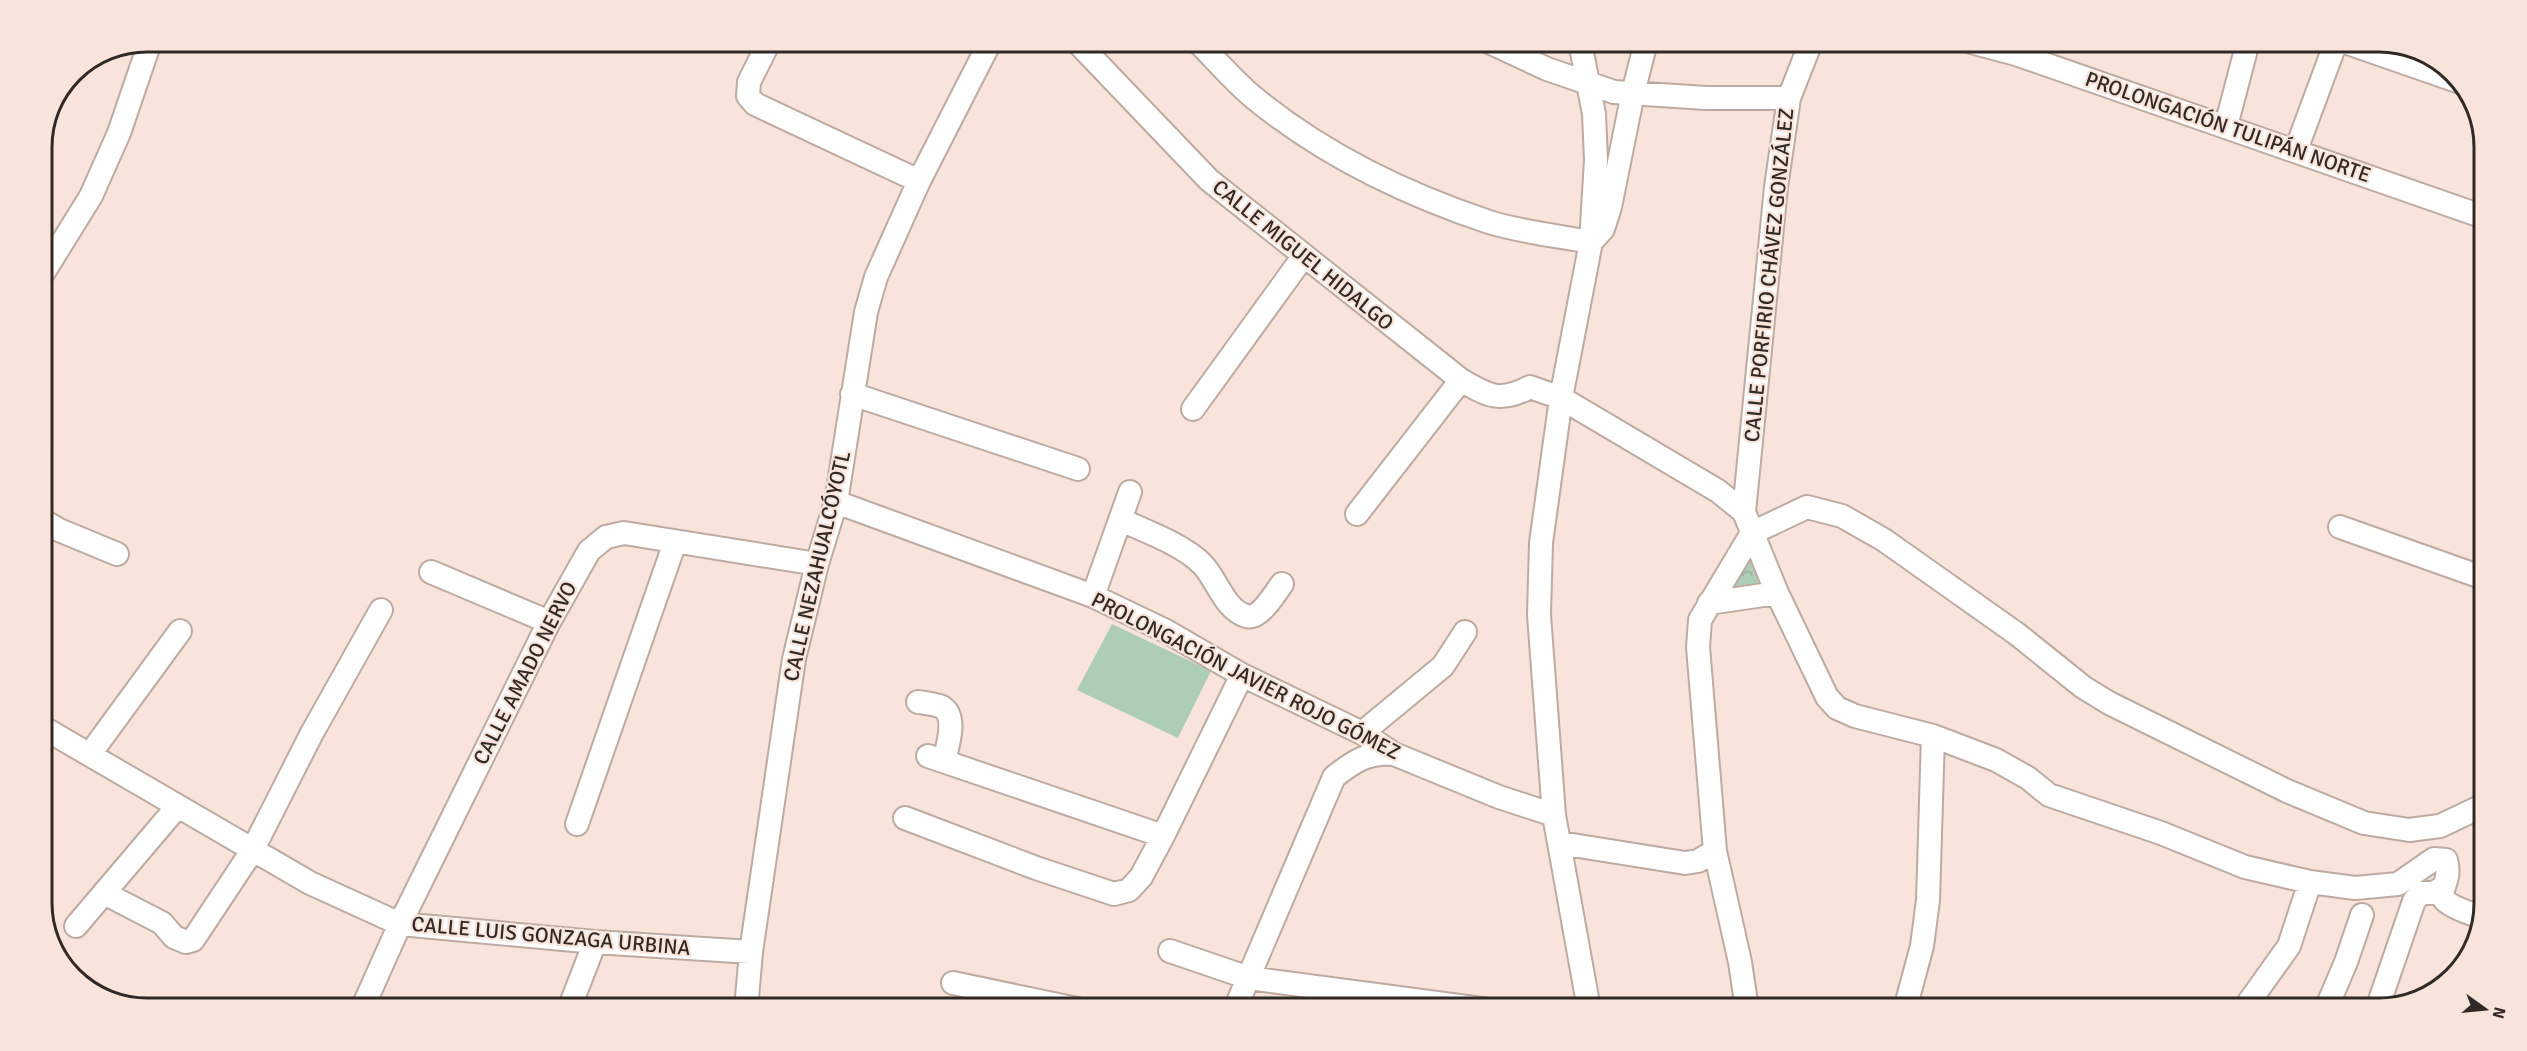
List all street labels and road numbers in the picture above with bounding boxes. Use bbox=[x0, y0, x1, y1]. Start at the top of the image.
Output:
street label: PROLONGACIÓN TULIPÁN NORTE bbox=[2082, 66, 2374, 188]
street label: CALLE PORFIRIO CHÁVEZ GONZÁLEZ bbox=[1739, 107, 1799, 443]
street label: CALLE MIGUEL HIDALGO bbox=[1207, 174, 1399, 336]
street label: CALLE NEZAHUALCÓYOTL bbox=[778, 448, 856, 684]
street label: CALLE AMADO NERVO bbox=[468, 577, 582, 769]
street label: PROLONGACIÓN JAVIER ROJO GÓMEZ bbox=[1087, 586, 1405, 766]
street label: CALLE LUIS GONZAGA URBINA bbox=[410, 911, 692, 961]

